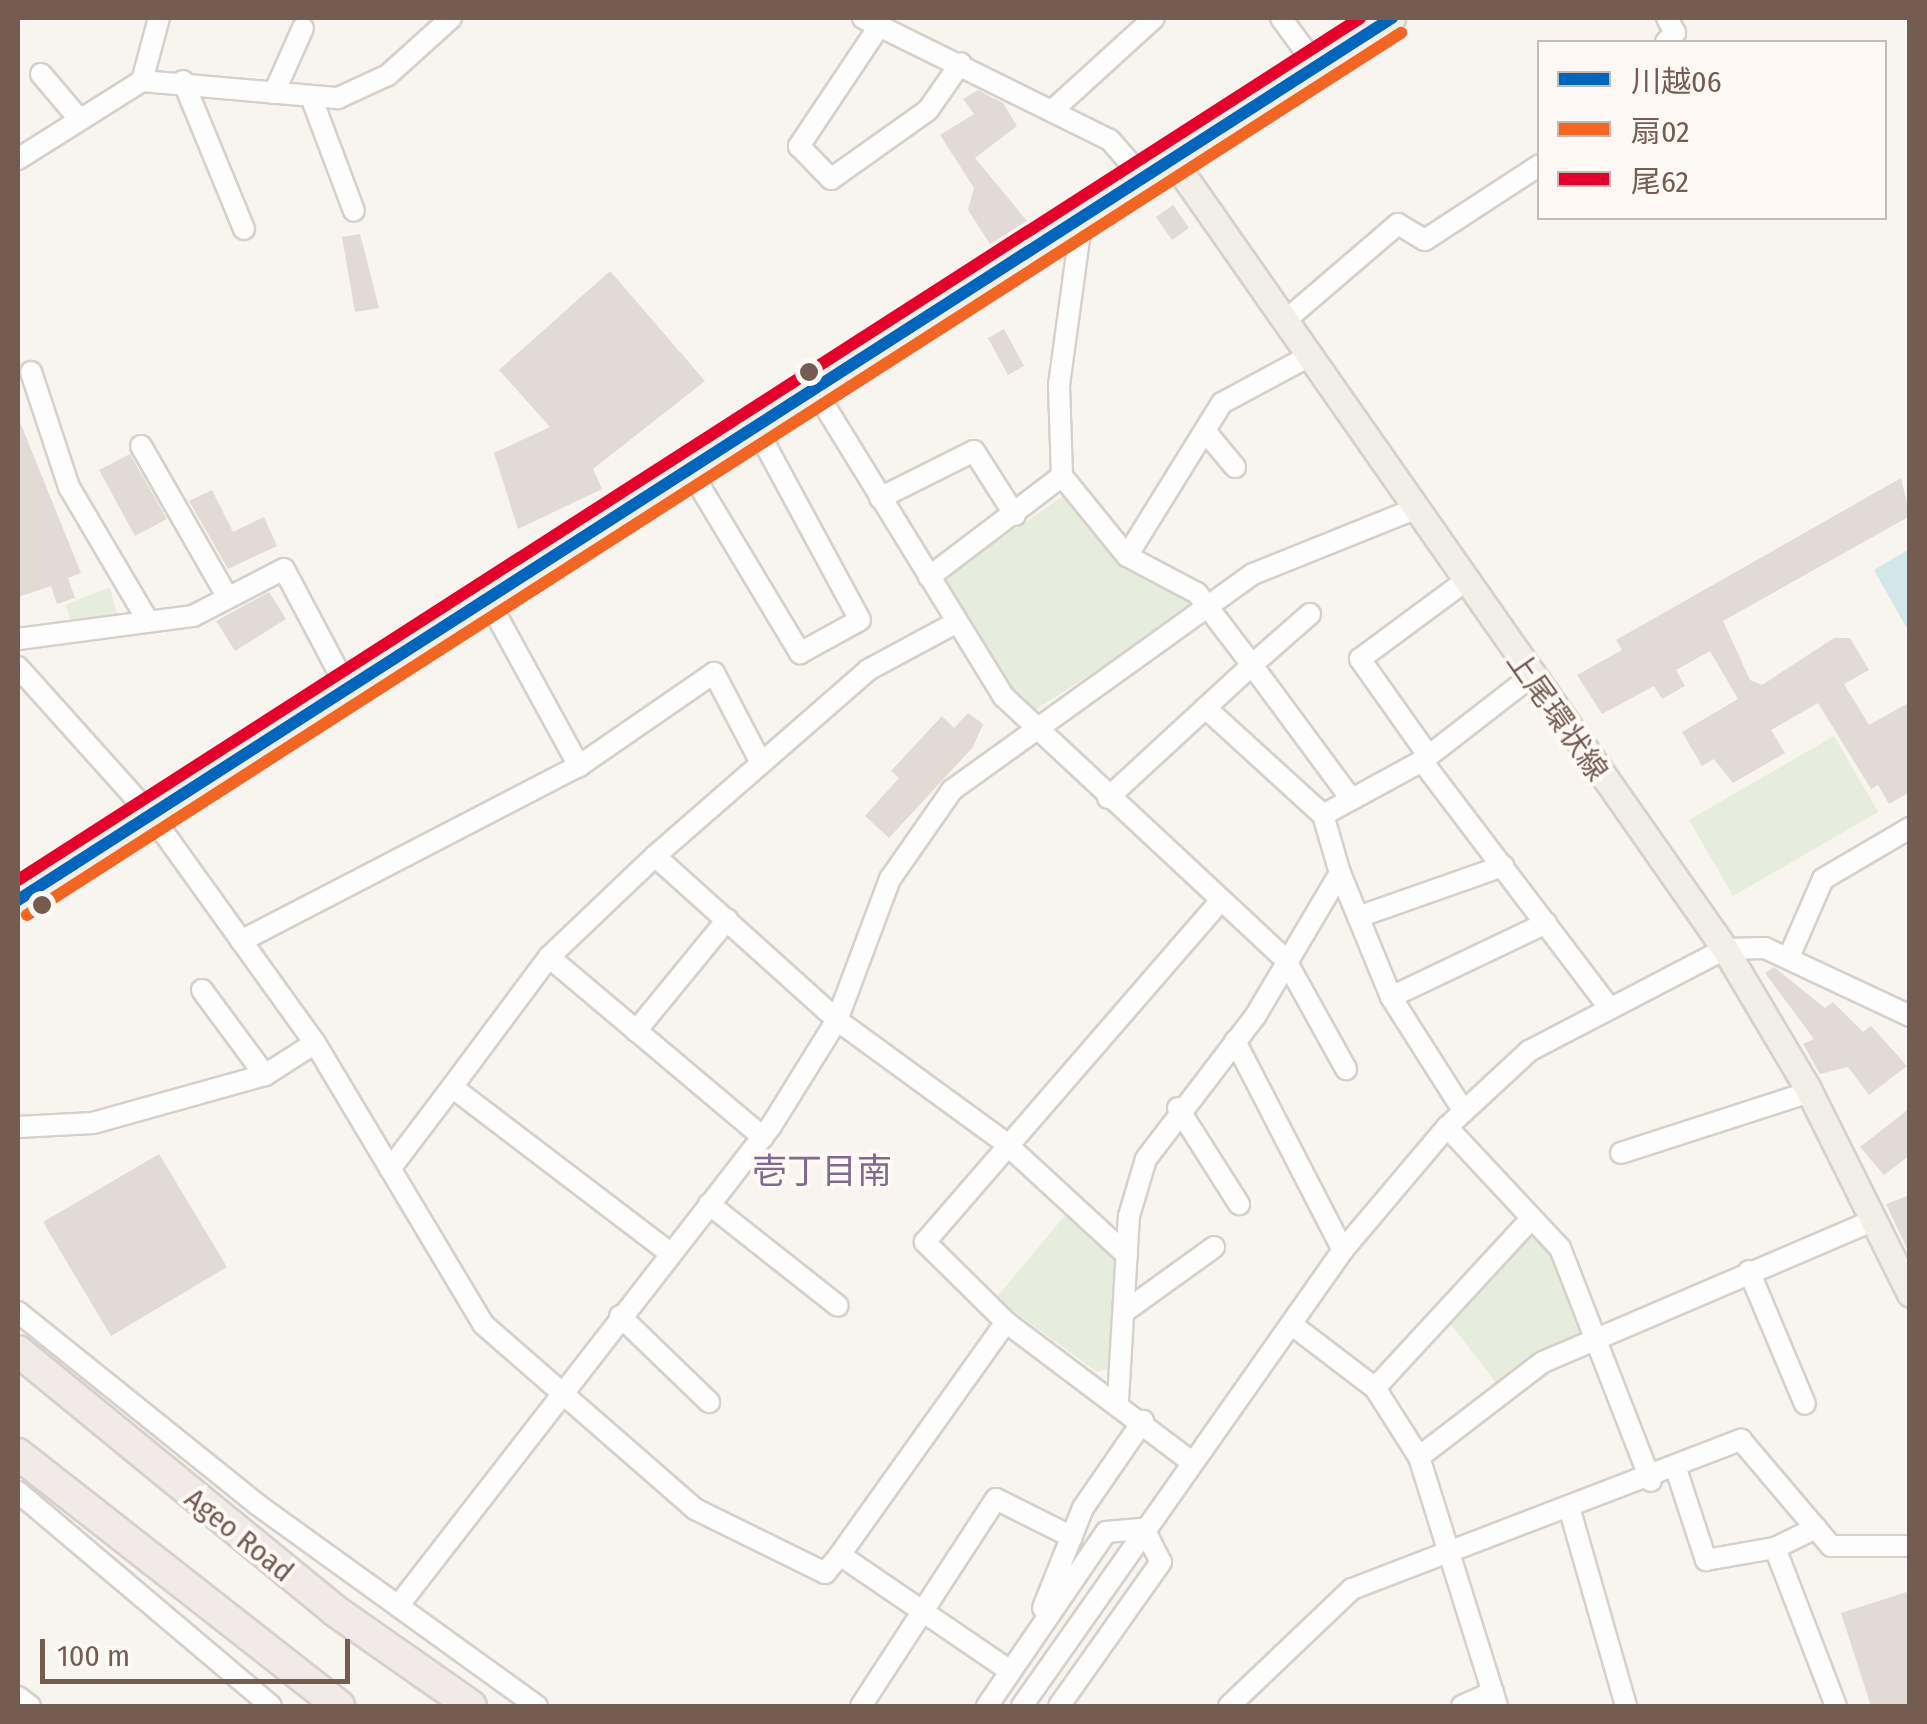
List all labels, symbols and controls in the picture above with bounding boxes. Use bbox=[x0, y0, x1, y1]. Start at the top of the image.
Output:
legend bbox=[1537, 40, 1887, 220]
text: 川越06 bbox=[1631, 64, 1722, 100]
text: 扇02 bbox=[1631, 114, 1690, 150]
text: 尾62 bbox=[1631, 164, 1689, 200]
unlabelled marker bbox=[799, 362, 819, 382]
street label: 上尾環状線 bbox=[1499, 644, 1615, 788]
unlabelled marker bbox=[32, 895, 52, 915]
district label: 壱丁目南 bbox=[752, 1150, 892, 1192]
street label: Ageo Road bbox=[177, 1480, 301, 1590]
scale bar bbox=[45, 1619, 355, 1681]
text: 100 m bbox=[57, 1638, 130, 1674]

